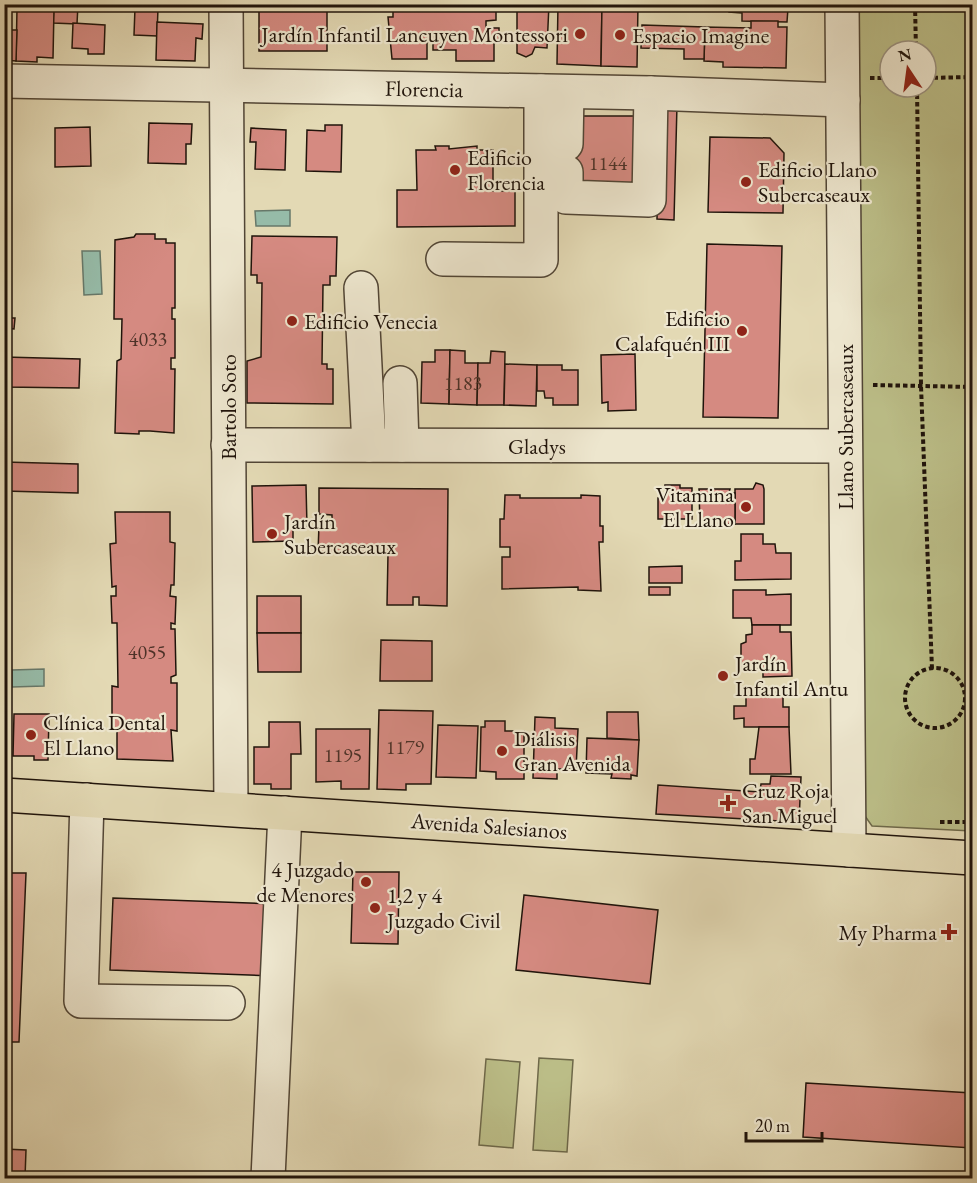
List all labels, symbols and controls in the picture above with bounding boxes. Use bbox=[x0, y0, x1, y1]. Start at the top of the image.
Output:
place label: Jardín Infantil Lancuyen Montessori bbox=[259, 20, 568, 49]
place label: Espacio Imagine bbox=[632, 21, 770, 50]
marker: Jardín Infantil Lancuyen Montessori bbox=[573, 27, 587, 41]
marker: Espacio Imagine bbox=[613, 28, 627, 42]
north arrow bbox=[878, 39, 938, 99]
text: N bbox=[896, 43, 913, 67]
street label: Florencia bbox=[385, 74, 464, 104]
place label: Edificio Florencia bbox=[467, 143, 545, 197]
house number: 1144 bbox=[589, 150, 628, 176]
place label: Edificio Llano Subercaseaux bbox=[758, 155, 877, 209]
marker: Edificio Florencia bbox=[448, 163, 462, 177]
marker: Edificio Llano Subercaseaux bbox=[739, 175, 753, 189]
place label: Edificio Calafquén III bbox=[615, 304, 731, 358]
place label: Edificio Venecia bbox=[304, 307, 438, 336]
marker: Edificio Venecia bbox=[285, 314, 299, 328]
marker: Edificio Calafquén III bbox=[735, 324, 749, 338]
house number: 4033 bbox=[129, 326, 167, 352]
street label: Llano Subercaseaux bbox=[831, 344, 860, 510]
street label: Bartolo Soto bbox=[214, 354, 243, 460]
house number: 1183 bbox=[444, 370, 482, 396]
street label: Gladys bbox=[508, 432, 566, 461]
place label: Vitamina El Llano bbox=[656, 480, 734, 534]
marker: Vitamina El Llano bbox=[739, 500, 753, 514]
place label: Jardín Subercaseaux bbox=[282, 507, 397, 561]
marker: Jardín Subercaseaux bbox=[265, 527, 279, 541]
house number: 4055 bbox=[128, 639, 166, 665]
place label: Jardín Infantil Antu bbox=[733, 649, 849, 703]
marker: Jardín Infantil Antu bbox=[716, 669, 730, 683]
place label: Clínica Dental El Llano bbox=[43, 708, 166, 762]
place label: Diálisis Gran Avenida bbox=[514, 724, 631, 778]
marker: Clínica Dental El Llano bbox=[24, 728, 38, 742]
house number: 1179 bbox=[386, 734, 425, 760]
house number: 1195 bbox=[324, 742, 362, 768]
marker: Diálisis Gran Avenida bbox=[495, 744, 509, 758]
place label: Cruz Roja San Miguel bbox=[742, 776, 837, 830]
marker: Cruz Roja San Miguel bbox=[719, 794, 737, 812]
street label: Avenida Salesianos bbox=[409, 806, 568, 846]
place label: 4 Juzgado de Menores bbox=[256, 855, 354, 909]
marker: 4 Juzgado de Menores bbox=[359, 875, 373, 889]
place label: 1,2 y 4 Juzgado Civil bbox=[385, 881, 500, 935]
marker: 1,2 y 4 Juzgado Civil bbox=[368, 901, 382, 915]
place label: My Pharma bbox=[839, 918, 937, 947]
marker: My Pharma bbox=[942, 925, 956, 939]
scale bar bbox=[746, 1105, 822, 1143]
text: 20 m bbox=[755, 1114, 790, 1137]

